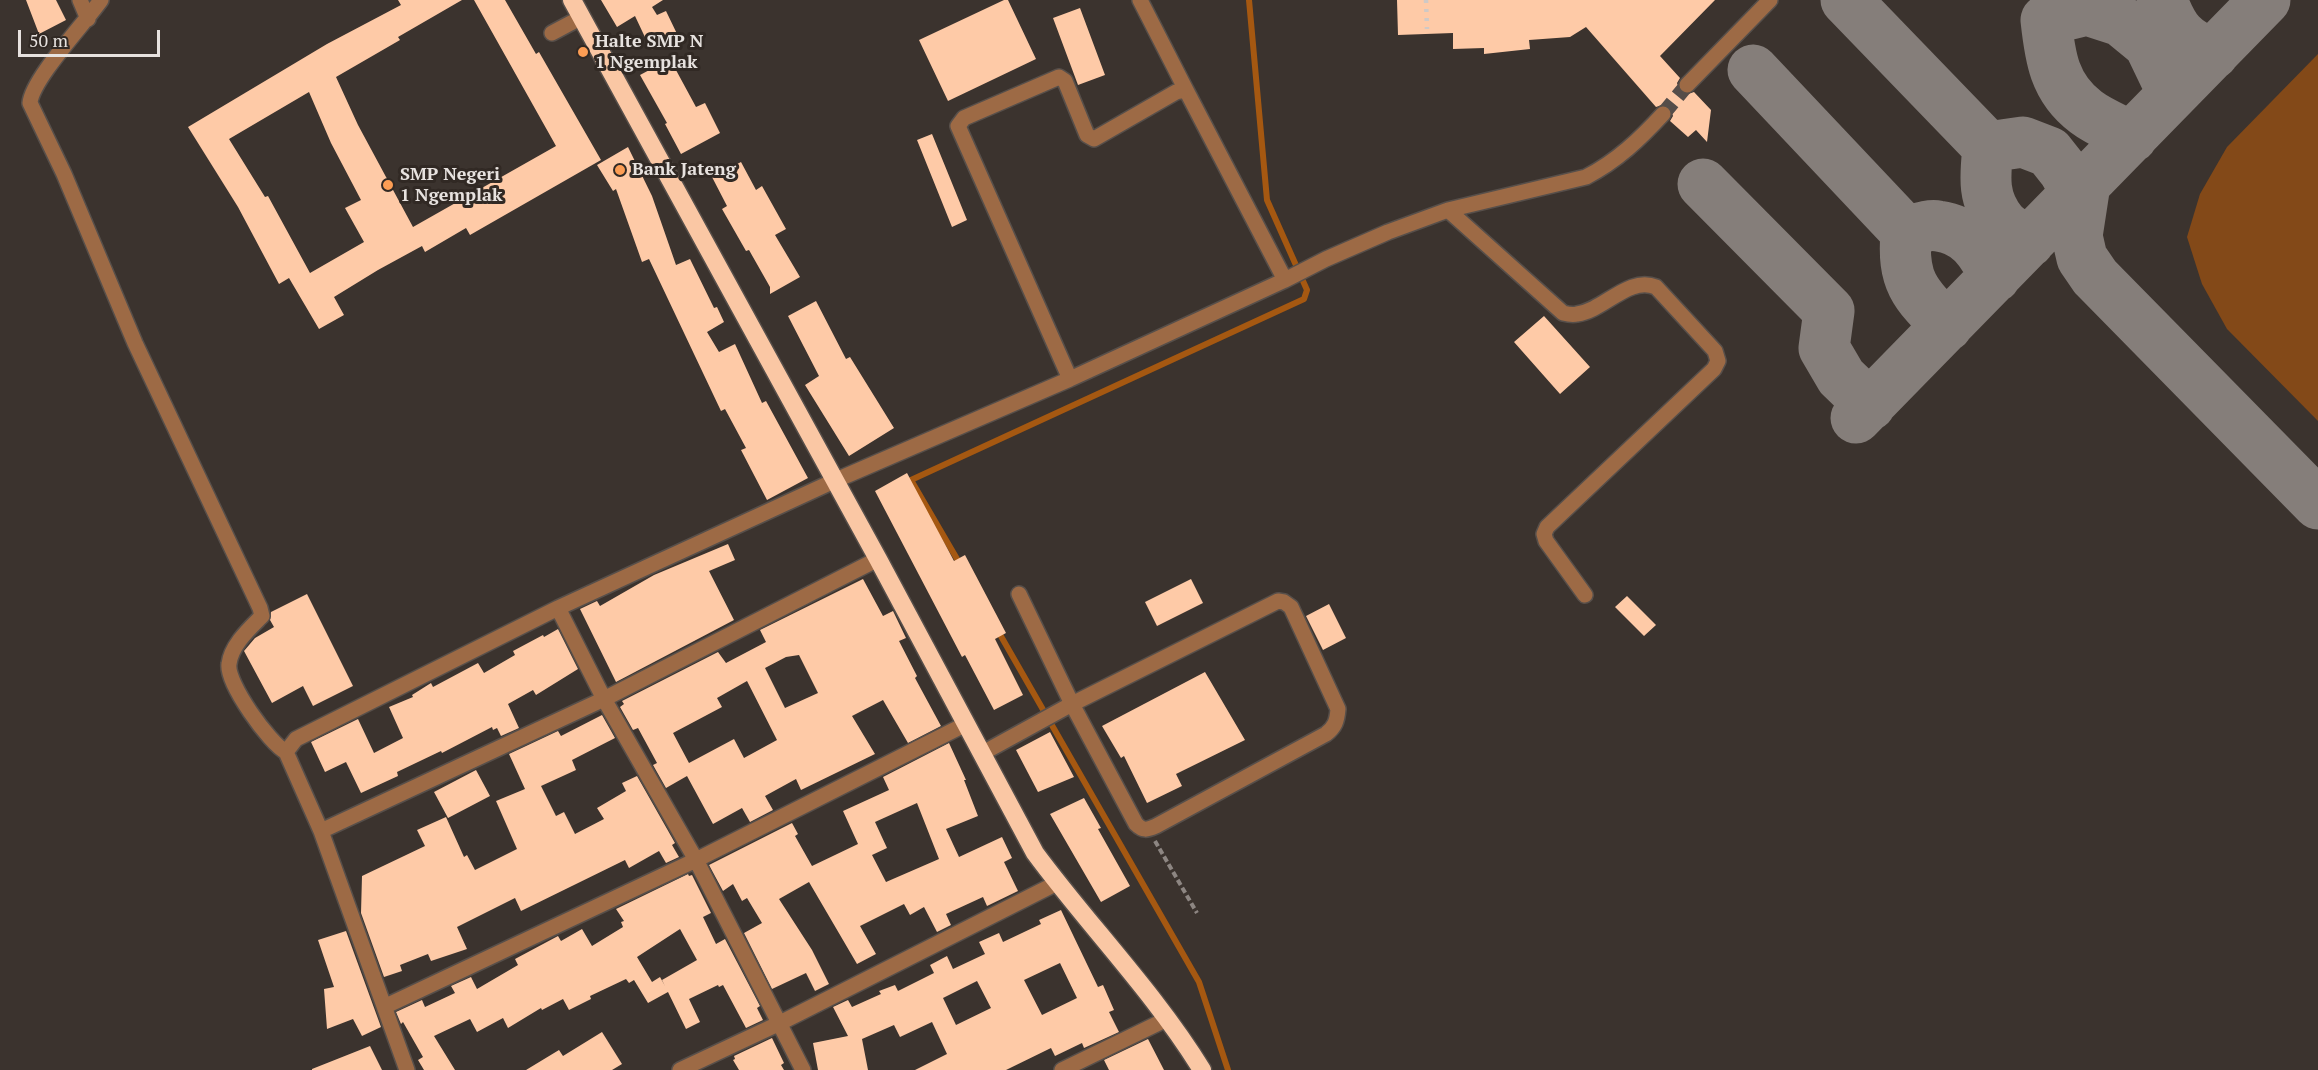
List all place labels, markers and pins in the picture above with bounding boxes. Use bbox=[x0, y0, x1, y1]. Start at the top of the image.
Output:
place label: Halte SMP N 1 Ngemplak bbox=[595, 31, 703, 74]
marker: Halte SMP N 1 Ngemplak bbox=[576, 45, 590, 59]
place label: Bank Jateng bbox=[632, 159, 736, 181]
marker: Bank Jateng bbox=[613, 163, 627, 177]
place label: SMP Negeri 1 Ngemplak bbox=[400, 164, 503, 207]
marker: SMP Negeri 1 Ngemplak bbox=[381, 178, 395, 192]

